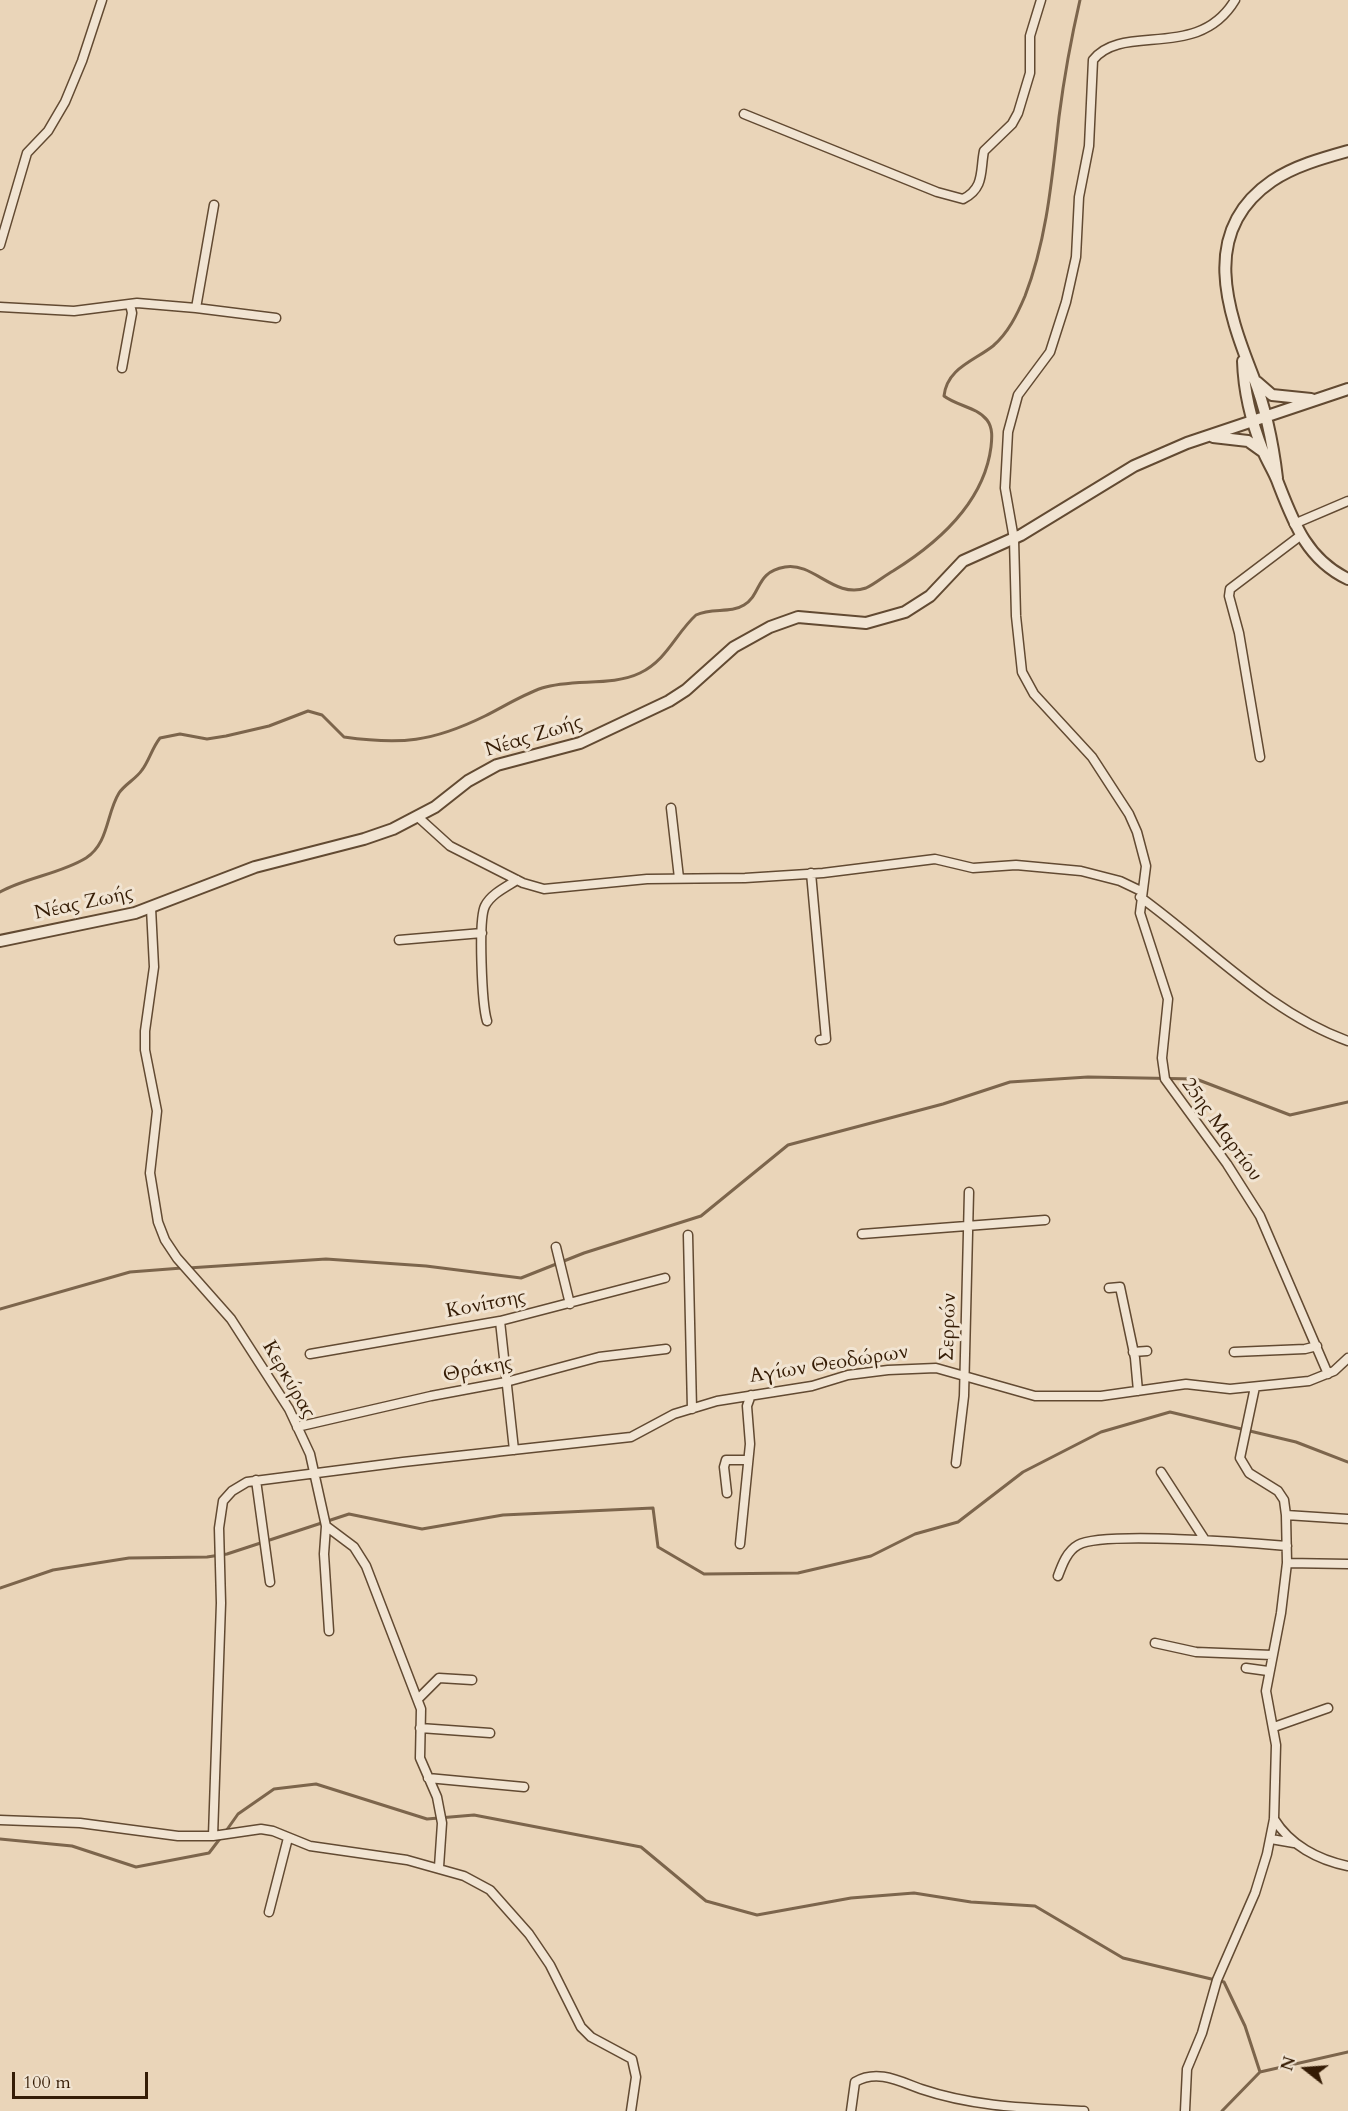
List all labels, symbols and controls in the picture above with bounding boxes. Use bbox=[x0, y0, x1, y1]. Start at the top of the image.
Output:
street label: Νέας Ζωής bbox=[482, 711, 586, 763]
street label: Νέας Ζωής bbox=[32, 882, 136, 926]
street label: 25ης Μαρτίου bbox=[1176, 1074, 1266, 1186]
street label: Κονίτσης bbox=[444, 1286, 528, 1324]
street label: Σερρών bbox=[936, 1293, 962, 1361]
street label: Κερκύρας bbox=[256, 1337, 320, 1423]
street label: Αγίων Θεοδώρων bbox=[748, 1341, 910, 1389]
street label: Θράκης bbox=[441, 1351, 515, 1389]
north arrow bbox=[1276, 2039, 1336, 2099]
text: N bbox=[1276, 2054, 1301, 2074]
scale bar bbox=[15, 2060, 152, 2098]
text: 100 m bbox=[23, 2070, 71, 2095]

